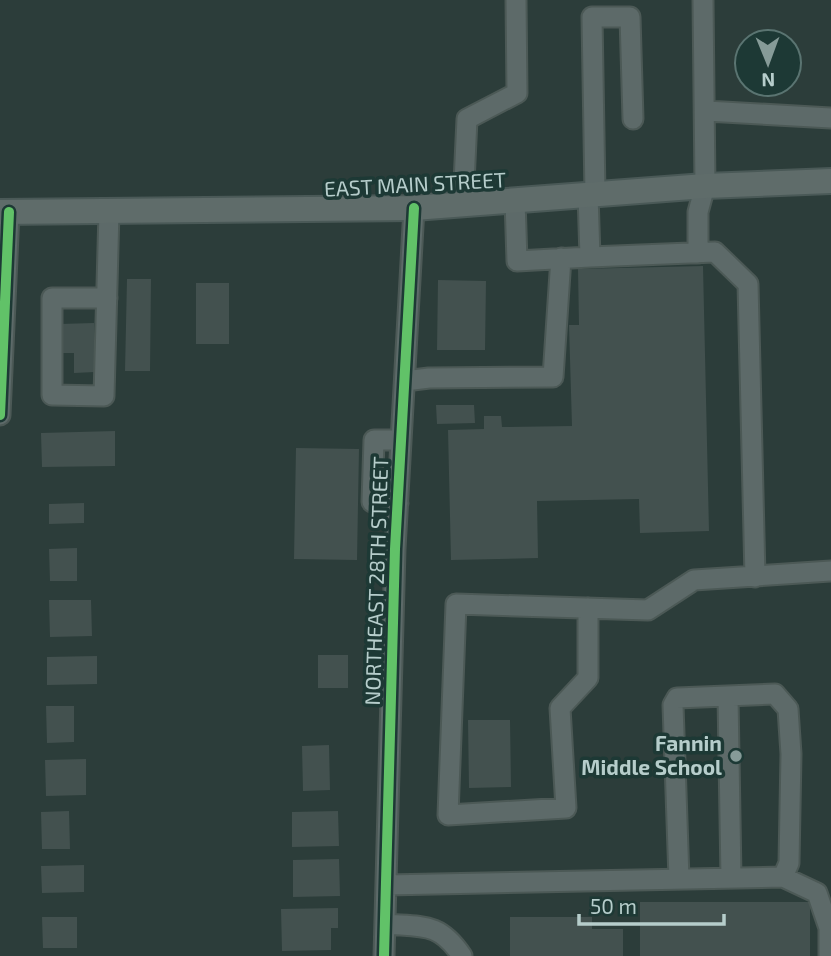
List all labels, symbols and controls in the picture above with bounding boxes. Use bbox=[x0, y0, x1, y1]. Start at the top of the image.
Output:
north arrow bbox=[733, 28, 803, 98]
text: N bbox=[761, 69, 775, 92]
street label: EAST MAIN STREET bbox=[323, 166, 507, 201]
street label: NORTHEAST 28TH STREET bbox=[359, 456, 392, 706]
place label: Fannin Middle School bbox=[581, 730, 722, 779]
marker: Fannin Middle School bbox=[728, 748, 744, 764]
scale bar bbox=[579, 883, 724, 927]
text: 50 m bbox=[590, 893, 637, 918]

